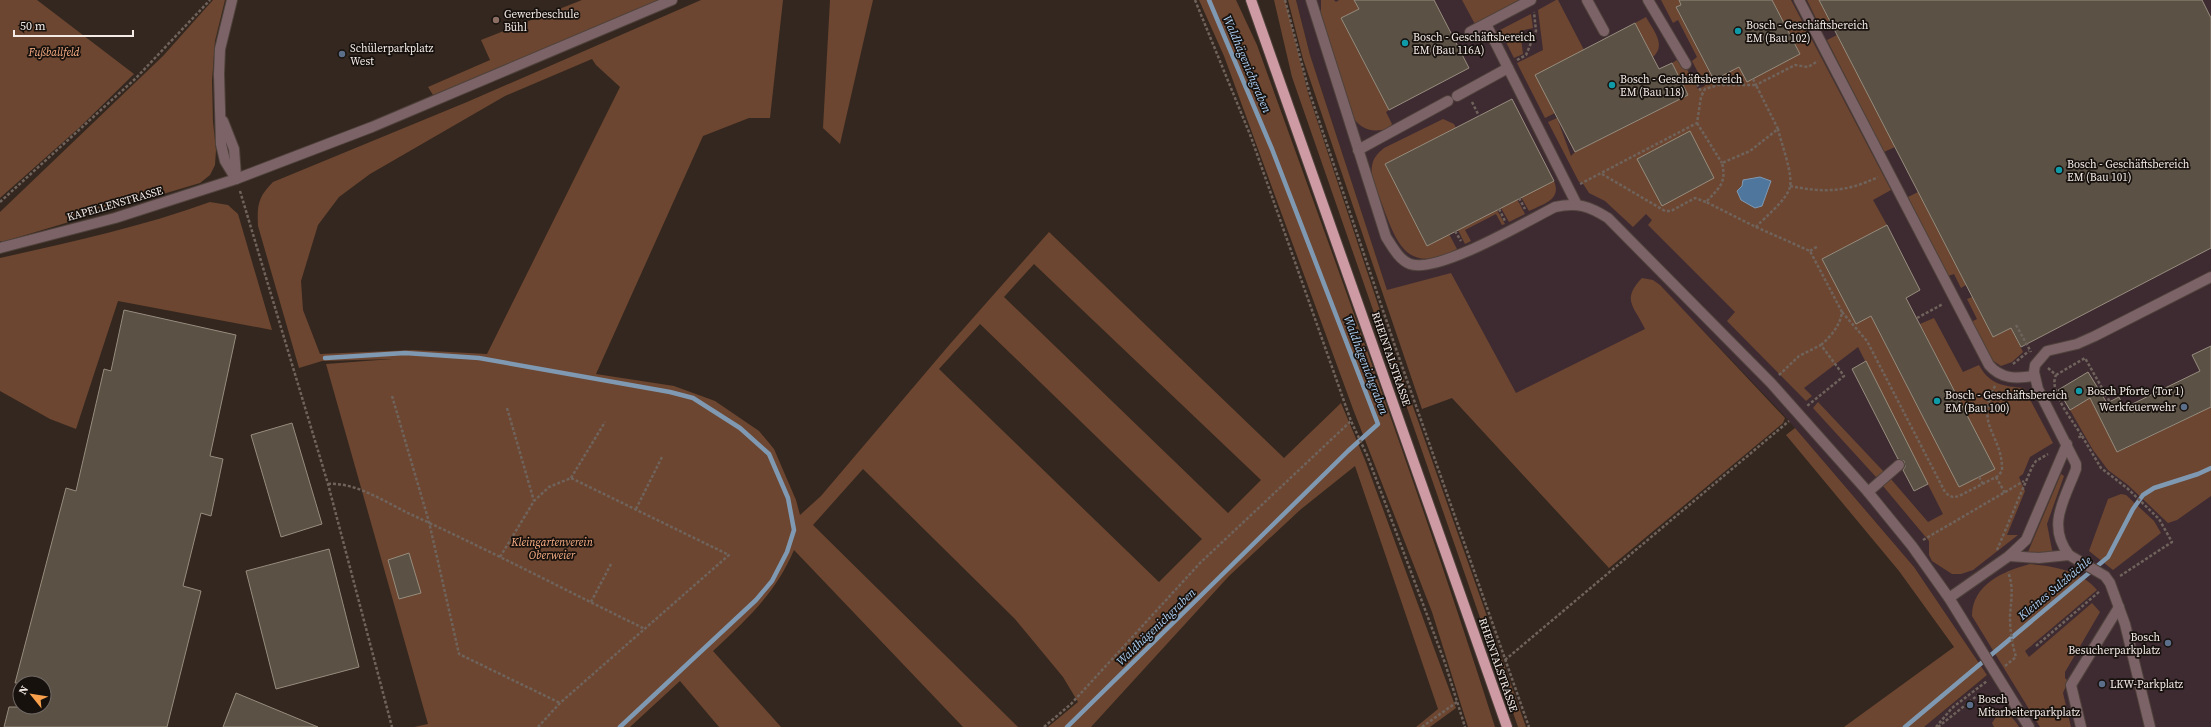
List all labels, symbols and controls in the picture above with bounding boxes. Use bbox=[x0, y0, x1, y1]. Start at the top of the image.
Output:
place label: Gewerbeschule Bühl bbox=[504, 7, 580, 35]
scale bar bbox=[14, 12, 133, 38]
water label: Waldhägenichgraben bbox=[1219, 13, 1275, 116]
marker: Gewerbeschule Bühl bbox=[491, 15, 501, 25]
text: 50 m bbox=[20, 18, 46, 34]
place label: Bosch - Geschäftsbereich EM (Bau 102) bbox=[1746, 18, 1869, 46]
marker: Bosch - Geschäftsbereich EM (Bau 102) bbox=[1733, 26, 1743, 36]
place label: Bosch - Geschäftsbereich EM (Bau 116A) bbox=[1413, 30, 1536, 58]
marker: Bosch - Geschäftsbereich EM (Bau 116A) bbox=[1400, 38, 1410, 48]
place label: Schülerparkplatz West bbox=[350, 41, 433, 69]
park label: Fußballfeld bbox=[27, 45, 80, 60]
marker: Schülerparkplatz West bbox=[337, 49, 347, 59]
place label: Bosch - Geschäftsbereich EM (Bau 118) bbox=[1620, 72, 1743, 100]
marker: Bosch - Geschäftsbereich EM (Bau 118) bbox=[1607, 80, 1617, 90]
place label: Bosch - Geschäftsbereich EM (Bau 101) bbox=[2067, 157, 2190, 185]
marker: Bosch - Geschäftsbereich EM (Bau 101) bbox=[2054, 165, 2064, 175]
street label: KAPELLENSTRASSE bbox=[65, 183, 165, 225]
street label: RHEINTALSTRASSE bbox=[1368, 310, 1414, 408]
water label: Waldhägenichgraben bbox=[1340, 313, 1392, 417]
place label: Bosch Pforte (Tor 1) bbox=[2087, 384, 2184, 399]
marker: Bosch Pforte (Tor 1) bbox=[2074, 386, 2084, 396]
place label: Bosch - Geschäftsbereich EM (Bau 100) bbox=[1945, 388, 2068, 416]
marker: Bosch - Geschäftsbereich EM (Bau 100) bbox=[1932, 396, 1942, 406]
place label: Werkfeuerwehr bbox=[2099, 400, 2176, 415]
marker: Werkfeuerwehr bbox=[2179, 402, 2189, 412]
park label: Kleingartenverein Oberweier bbox=[510, 535, 594, 563]
water label: Kleines Sulzbächle bbox=[2014, 552, 2095, 624]
water label: Waldhägenichgraben bbox=[1113, 585, 1199, 669]
street label: RHEINTALSTRASSE bbox=[1475, 616, 1521, 714]
place label: Bosch Besucherparkplatz bbox=[2068, 630, 2160, 658]
marker: Bosch Besucherparkplatz bbox=[2163, 638, 2173, 648]
north arrow bbox=[12, 675, 52, 715]
place label: LKW-Parkplatz bbox=[2110, 677, 2183, 692]
marker: LKW-Parkplatz bbox=[2097, 679, 2107, 689]
text: N bbox=[15, 683, 32, 697]
place label: Bosch Mitarbeiterparkplatz bbox=[1978, 692, 2080, 720]
marker: Bosch Mitarbeiterparkplatz bbox=[1965, 700, 1975, 710]

